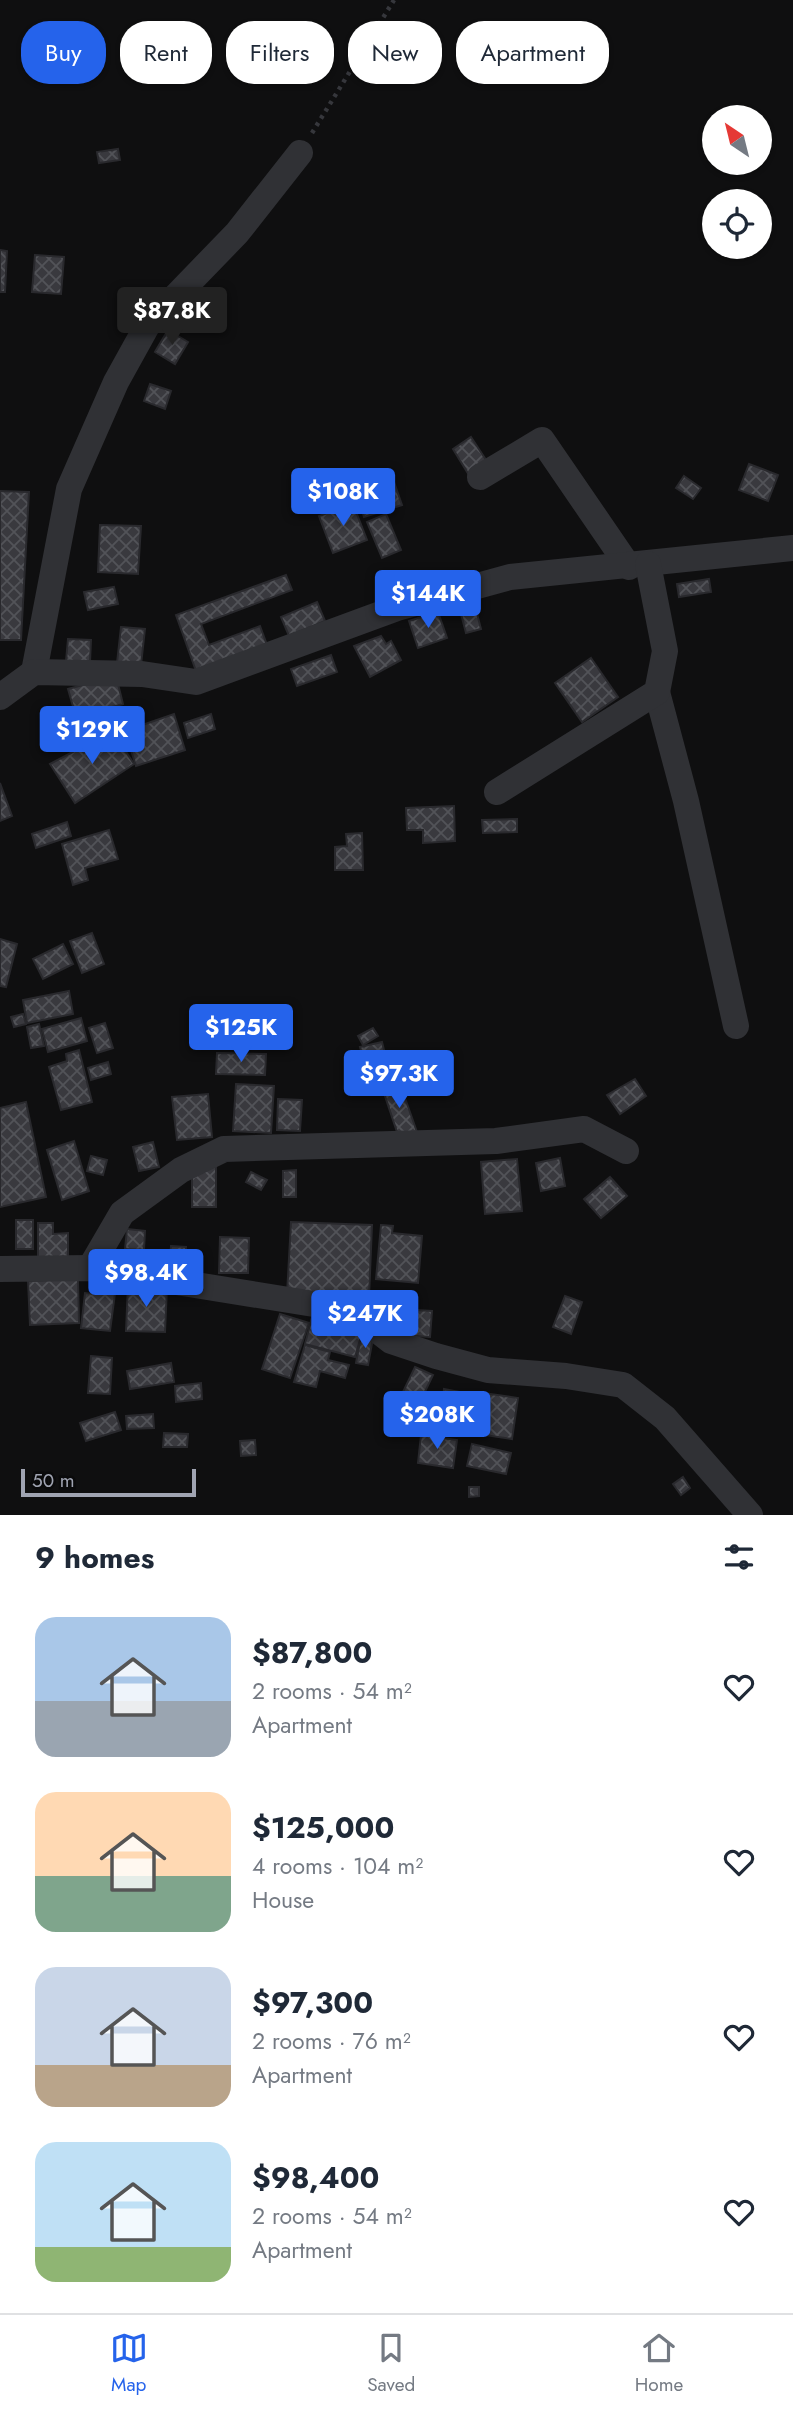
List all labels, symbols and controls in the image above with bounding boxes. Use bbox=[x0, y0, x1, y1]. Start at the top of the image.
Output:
chip: Buy bbox=[21, 21, 106, 84]
chip: Rent bbox=[120, 21, 212, 84]
chip: Filters bbox=[226, 21, 334, 84]
chip: New bbox=[348, 21, 442, 84]
chip: Apartment bbox=[456, 21, 609, 84]
north arrow bbox=[702, 105, 772, 175]
map controls bbox=[702, 105, 772, 259]
button: locate bbox=[702, 189, 772, 259]
pin: $87.8K bbox=[115, 288, 229, 347]
text: $87.8K bbox=[133, 293, 211, 327]
pin: $108K bbox=[294, 468, 392, 528]
text: $108K bbox=[307, 474, 379, 508]
pin: $144K bbox=[379, 570, 477, 630]
text: $144K bbox=[391, 576, 465, 610]
pin: $129K bbox=[43, 706, 141, 766]
text: $129K bbox=[56, 712, 128, 746]
pin: $125K bbox=[192, 1004, 290, 1064]
text: $125K bbox=[205, 1010, 277, 1044]
pin: $97.3K bbox=[342, 1050, 456, 1110]
text: $97.3K bbox=[360, 1056, 438, 1090]
pin: $98.4K bbox=[89, 1250, 203, 1309]
text: $98.4K bbox=[104, 1255, 188, 1289]
pin: $247K bbox=[316, 1290, 414, 1350]
text: $247K bbox=[327, 1296, 403, 1330]
pin: $208K bbox=[388, 1392, 486, 1451]
text: $208K bbox=[399, 1397, 475, 1431]
scale bar bbox=[21, 1466, 196, 1498]
text: 50 m bbox=[32, 1467, 75, 1494]
text: 9 homes bbox=[35, 1536, 154, 1579]
icon: filters bbox=[720, 1538, 758, 1576]
text: $87,800 bbox=[252, 1631, 372, 1674]
icon: home bbox=[91, 1645, 175, 1729]
icon: heart bbox=[720, 1668, 758, 1706]
text: 2 rooms · 54 m² bbox=[252, 1674, 412, 1708]
text: Apartment bbox=[252, 1708, 352, 1742]
text: $125,000 bbox=[252, 1806, 394, 1849]
icon: home bbox=[91, 1820, 175, 1904]
icon: heart bbox=[720, 1843, 758, 1881]
text: 4 rooms · 104 m² bbox=[252, 1849, 423, 1883]
text: House bbox=[252, 1883, 314, 1917]
text: $97,300 bbox=[252, 1981, 373, 2024]
icon: home bbox=[91, 1995, 175, 2079]
icon: heart bbox=[720, 2018, 758, 2056]
text: 2 rooms · 76 m² bbox=[252, 2024, 411, 2058]
text: Apartment bbox=[252, 2058, 352, 2092]
text: $98,400 bbox=[252, 2156, 379, 2199]
icon: home bbox=[91, 2170, 175, 2254]
icon: heart bbox=[720, 2193, 758, 2231]
text: 2 rooms · 54 m² bbox=[252, 2199, 412, 2233]
text: Apartment bbox=[252, 2233, 352, 2267]
tab: Map bbox=[110, 2329, 148, 2398]
tab: Saved bbox=[367, 2329, 415, 2398]
tab: Home bbox=[635, 2329, 683, 2398]

